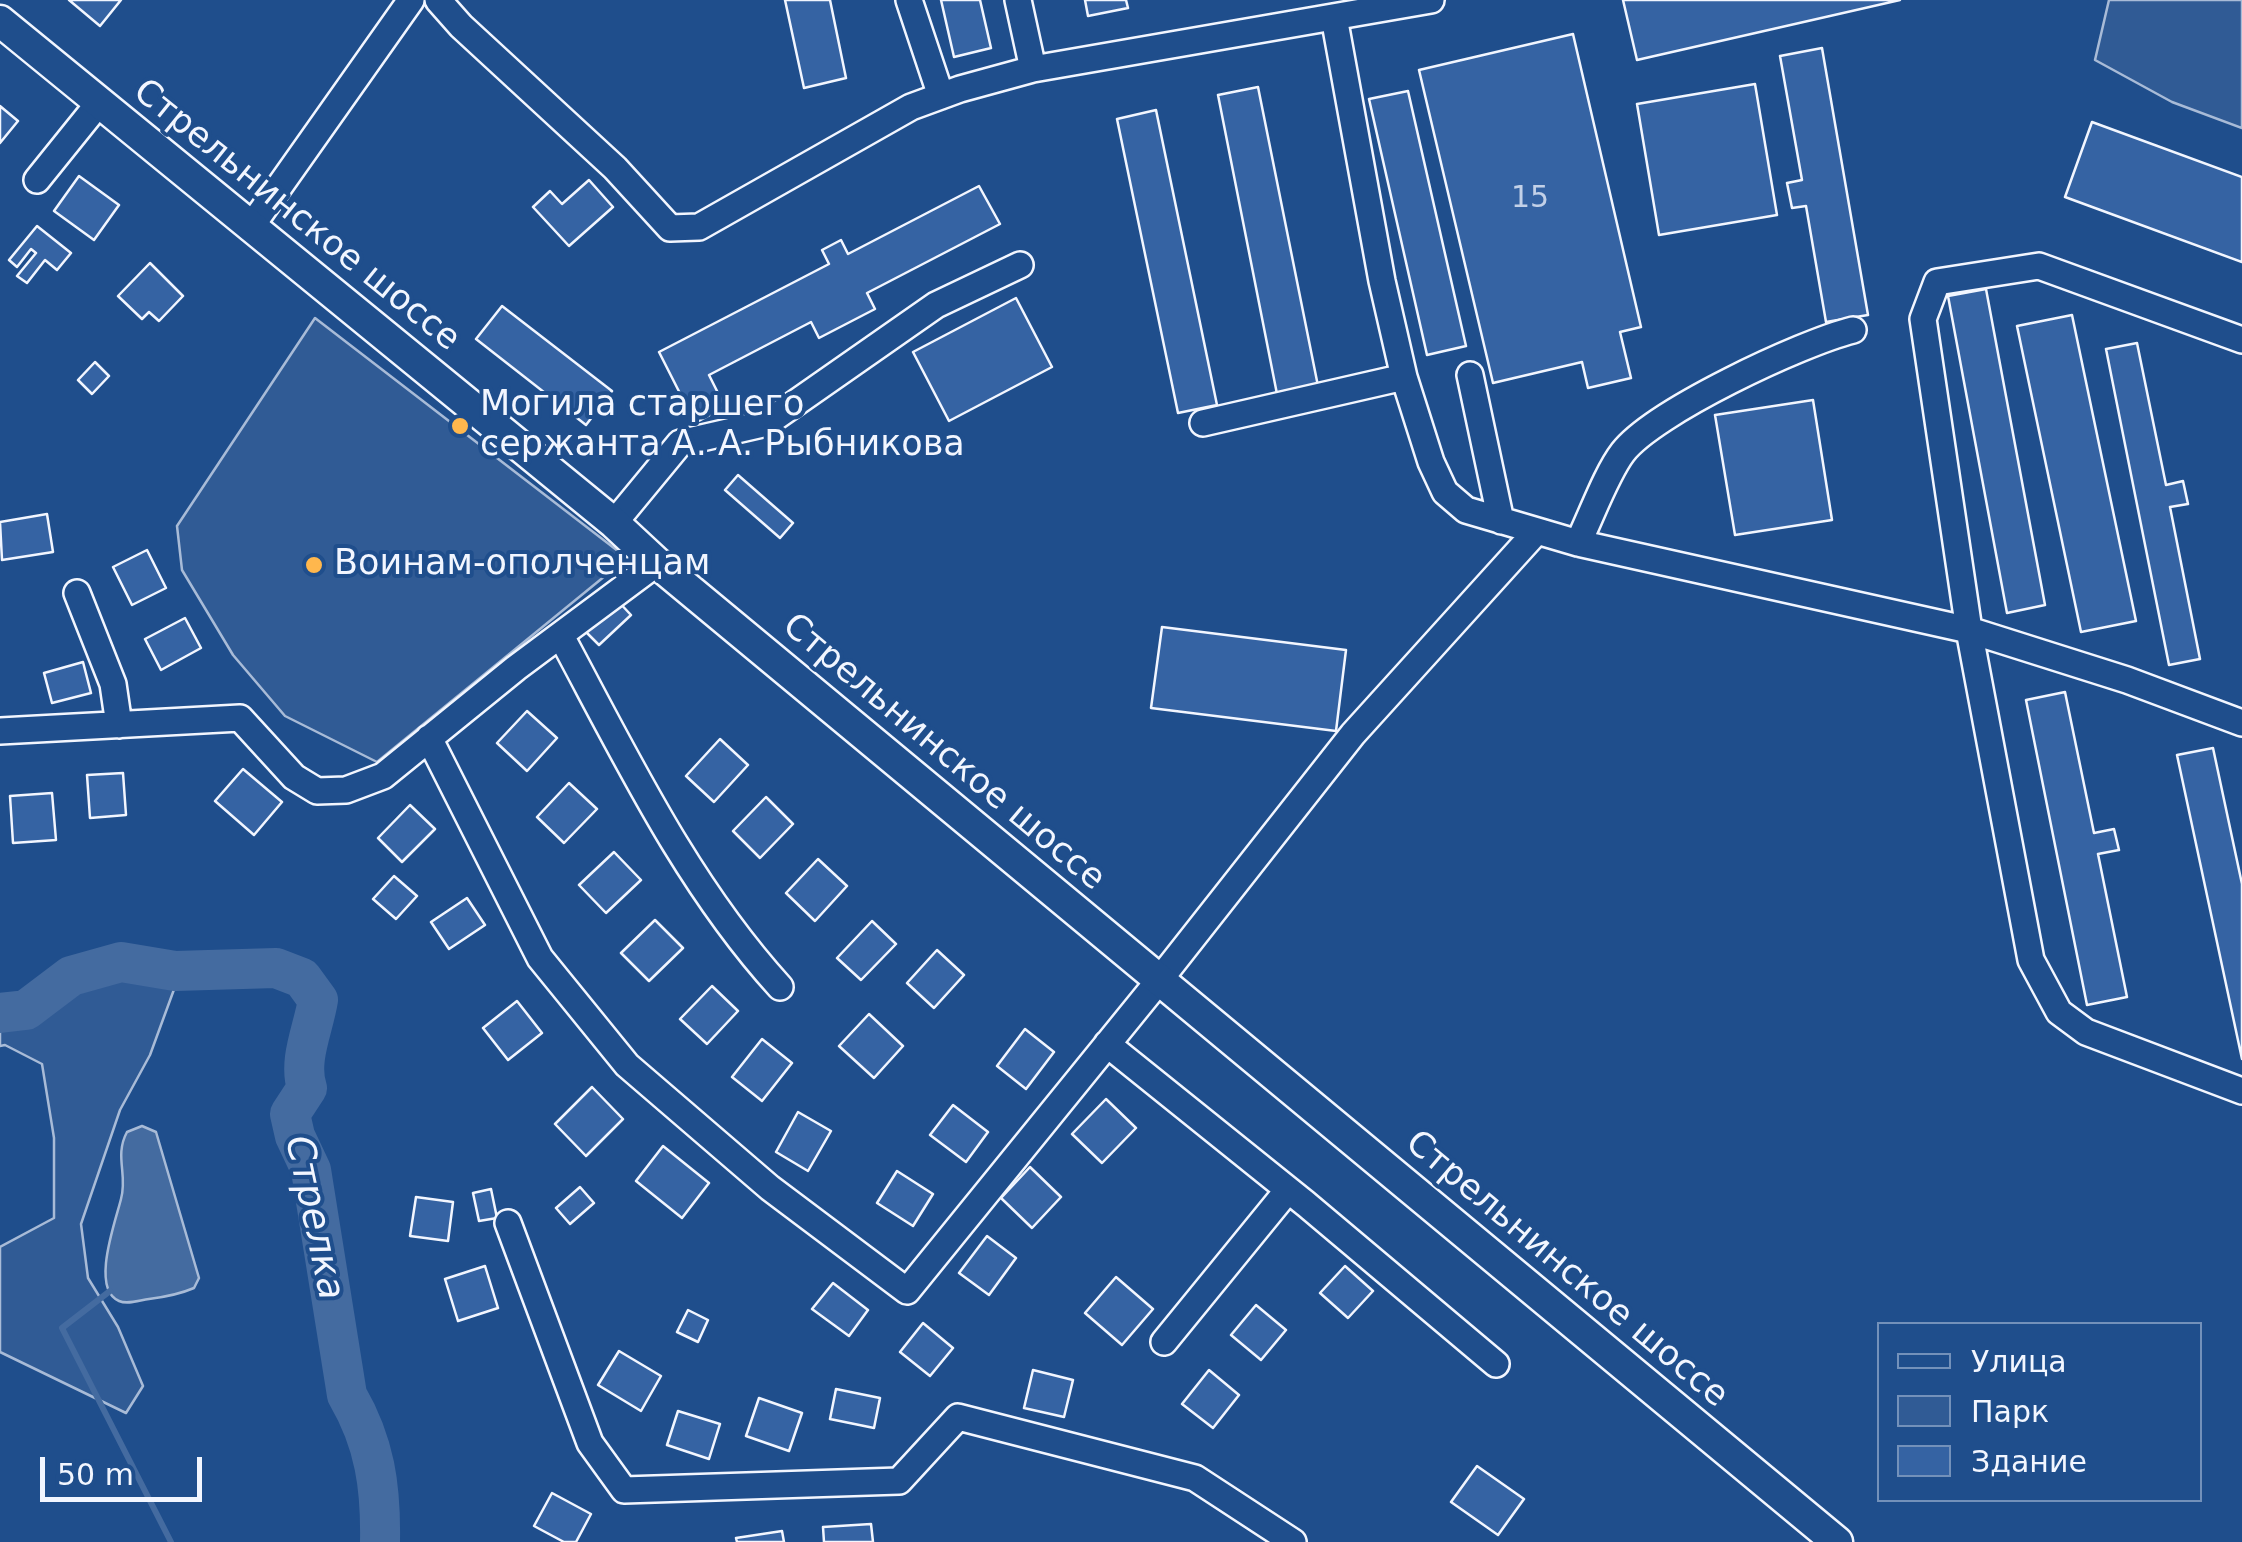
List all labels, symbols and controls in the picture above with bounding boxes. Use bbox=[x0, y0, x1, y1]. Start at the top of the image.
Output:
street label: Стрельнинское шоссе bbox=[124, 71, 468, 361]
house number: 15 bbox=[1511, 181, 1549, 217]
place label: Могила старшего сержанта А. А. Рыбникова bbox=[480, 385, 965, 467]
marker: Могила старшего сержанта А. А. Рыбникова bbox=[449, 415, 471, 437]
place label: Воинам-ополченцам bbox=[334, 544, 710, 586]
marker: Воинам-ополченцам bbox=[303, 554, 325, 576]
street label: Стрельнинское шоссе bbox=[773, 606, 1113, 900]
street label: Стрельнинское шоссе bbox=[1396, 1123, 1736, 1417]
water label: Стрелка bbox=[273, 1132, 353, 1304]
legend bbox=[1877, 1322, 2202, 1502]
text: Улица bbox=[1971, 1344, 2067, 1379]
text: Парк bbox=[1971, 1394, 2049, 1429]
scale bar bbox=[45, 1437, 208, 1499]
text: Здание bbox=[1971, 1444, 2087, 1479]
text: 50 m bbox=[57, 1457, 134, 1492]

